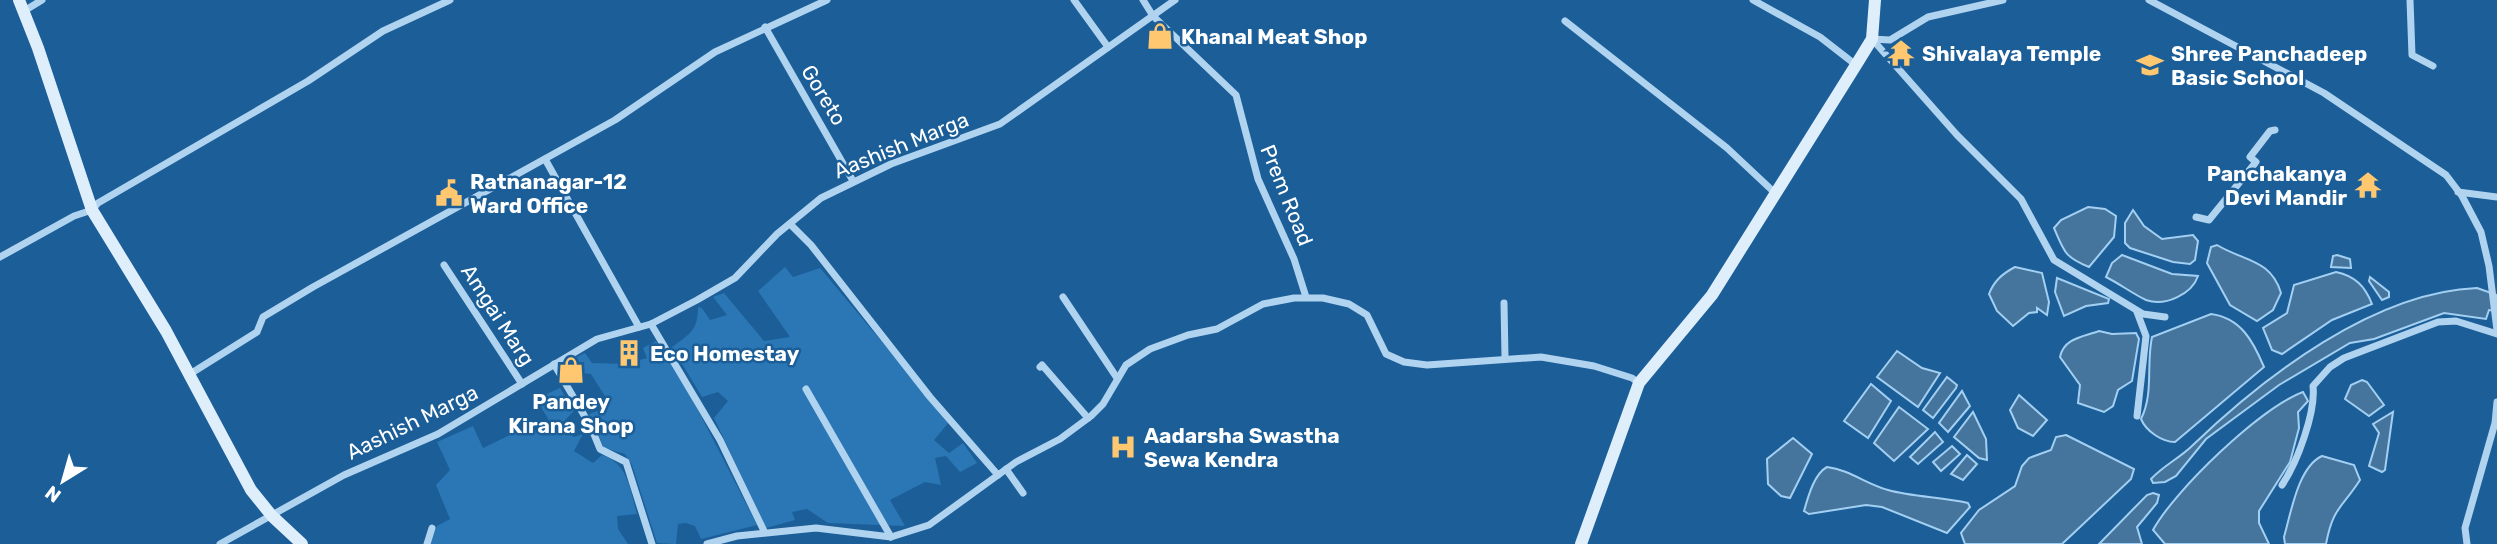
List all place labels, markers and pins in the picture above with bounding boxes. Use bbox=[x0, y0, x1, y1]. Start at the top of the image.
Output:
shop icon: Khanal Meat Shop bbox=[1145, 21, 1175, 51]
place label: Khanal Meat Shop bbox=[1181, 24, 1367, 49]
temple icon: Shivalaya Temple bbox=[1886, 38, 1916, 68]
place label: Shivalaya Temple bbox=[1922, 41, 2101, 66]
place label: Shree Panchadeep Basic School bbox=[2171, 41, 2367, 90]
school or university icon: Shree Panchadeep Basic School bbox=[2135, 50, 2165, 80]
place label: Panchakanya Devi Mandir bbox=[2207, 161, 2347, 210]
place label: Ratnanagar-12 Ward Office bbox=[470, 169, 627, 218]
temple icon: Panchakanya Devi Mandir bbox=[2353, 170, 2383, 200]
public building icon: Ratnanagar-12 Ward Office bbox=[434, 178, 464, 208]
building icon: Eco Homestay bbox=[614, 338, 644, 368]
place label: Eco Homestay bbox=[650, 341, 800, 366]
shop icon: Pandey Kirana Shop bbox=[556, 355, 586, 385]
place label: Pandey Kirana Shop bbox=[508, 389, 634, 438]
place label: Aadarsha Swastha Sewa Kendra bbox=[1144, 423, 1340, 472]
hospital icon: Aadarsha Swastha Sewa Kendra bbox=[1108, 432, 1138, 462]

